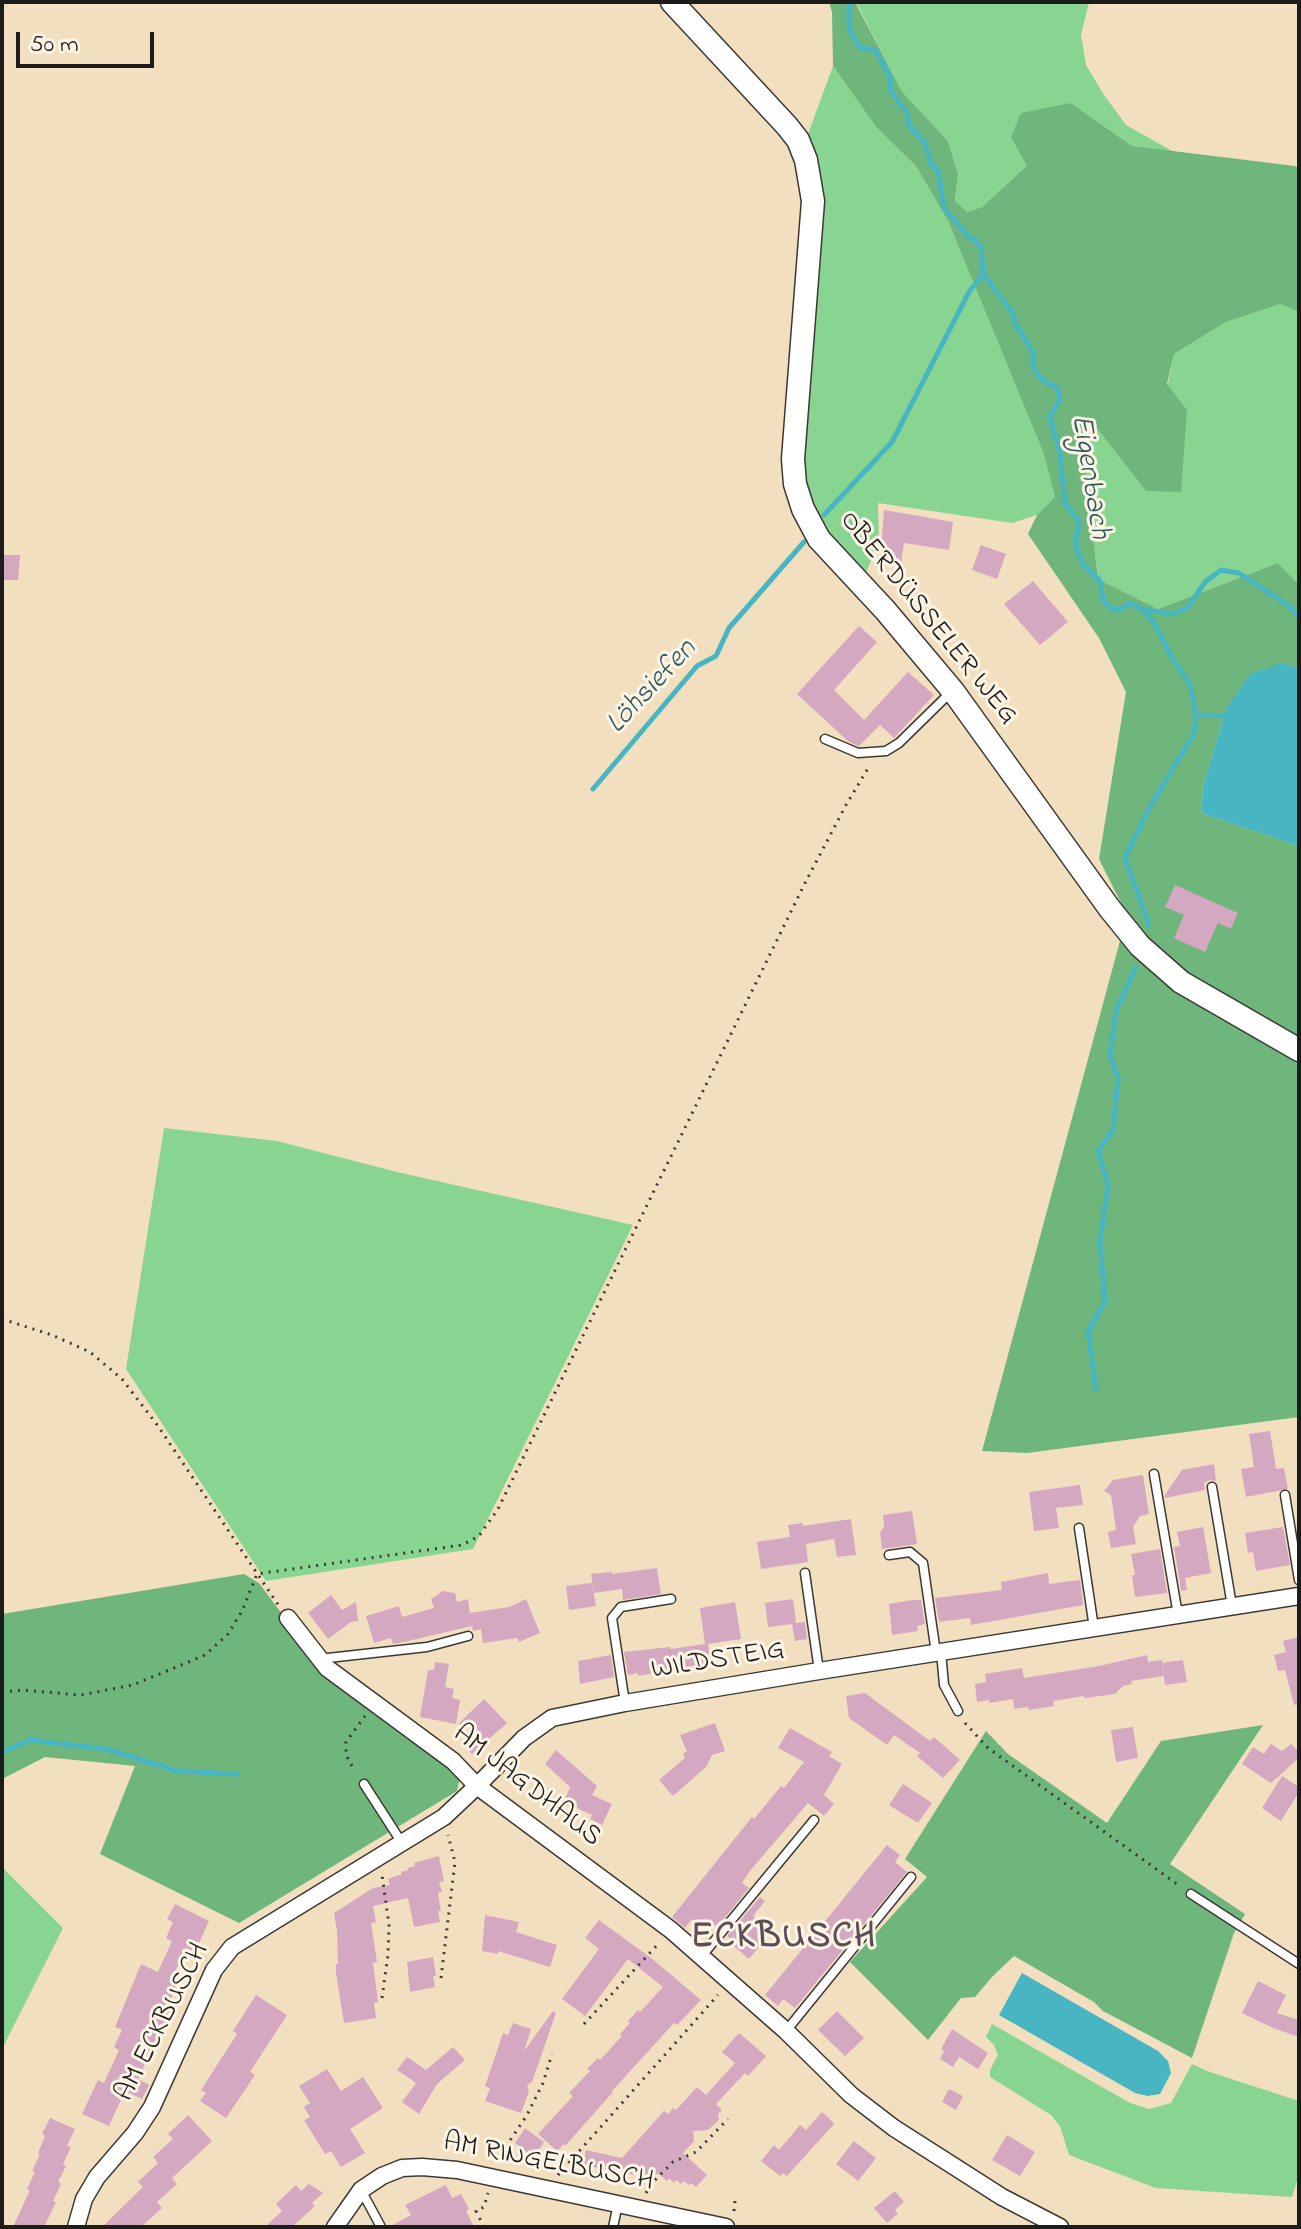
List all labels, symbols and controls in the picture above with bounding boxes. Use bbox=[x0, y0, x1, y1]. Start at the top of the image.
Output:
scale bar bbox=[20, 16, 158, 66]
text: 50 m bbox=[30, 28, 79, 63]
water label: Eigenbach bbox=[1060, 412, 1116, 542]
street label: OBERDÜSSELER WEG bbox=[831, 505, 1023, 733]
water label: Löhsiefen bbox=[600, 633, 706, 743]
street label: WILDSTEIG bbox=[649, 1635, 787, 1689]
street label: AM JAGDHAUS bbox=[445, 1719, 607, 1855]
district label: ECKBUSCH bbox=[691, 1918, 877, 1962]
street label: AM ECKBUSCH bbox=[110, 1938, 218, 2108]
street label: AM RINGELBUSCH bbox=[440, 2127, 656, 2201]

